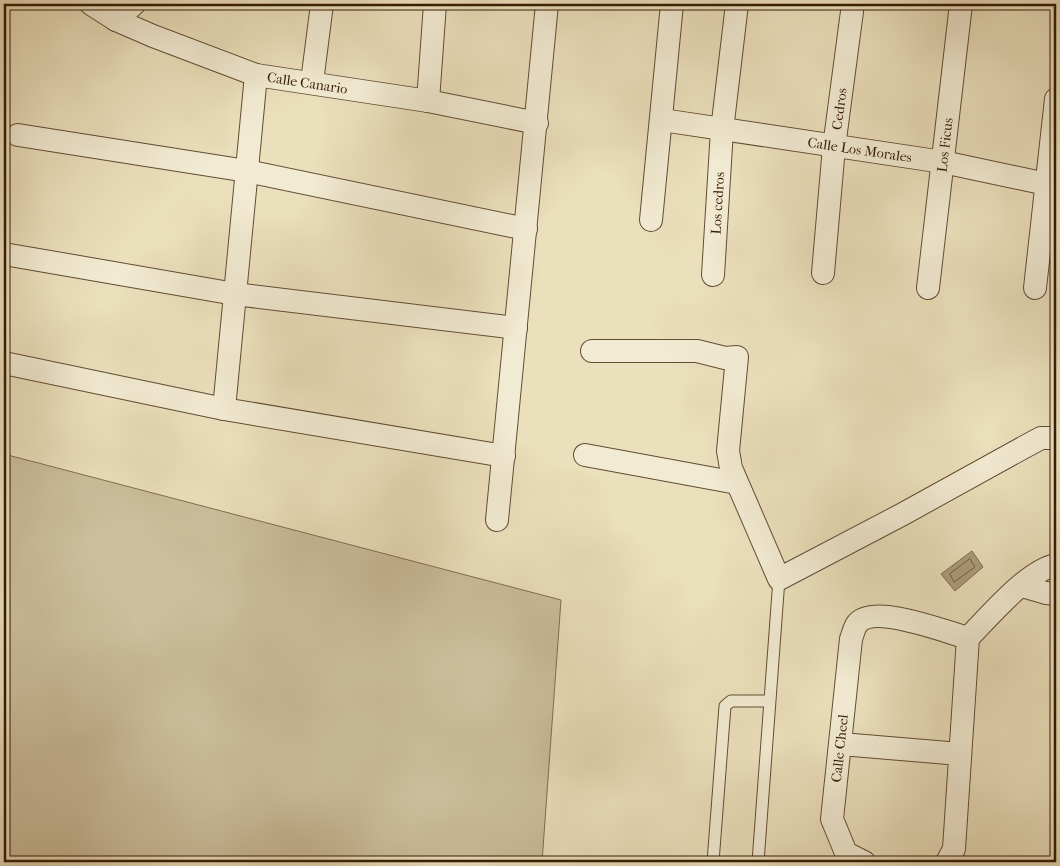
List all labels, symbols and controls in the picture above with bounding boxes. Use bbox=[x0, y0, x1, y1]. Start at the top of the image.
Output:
street label: Calle Canario bbox=[266, 69, 349, 98]
street label: Cedros bbox=[828, 87, 851, 131]
street label: Los Ficus bbox=[934, 117, 957, 173]
street label: Calle Los Morales bbox=[806, 134, 913, 166]
street label: Los cedros bbox=[708, 171, 728, 235]
street label: Calle Cheel bbox=[828, 713, 852, 783]

